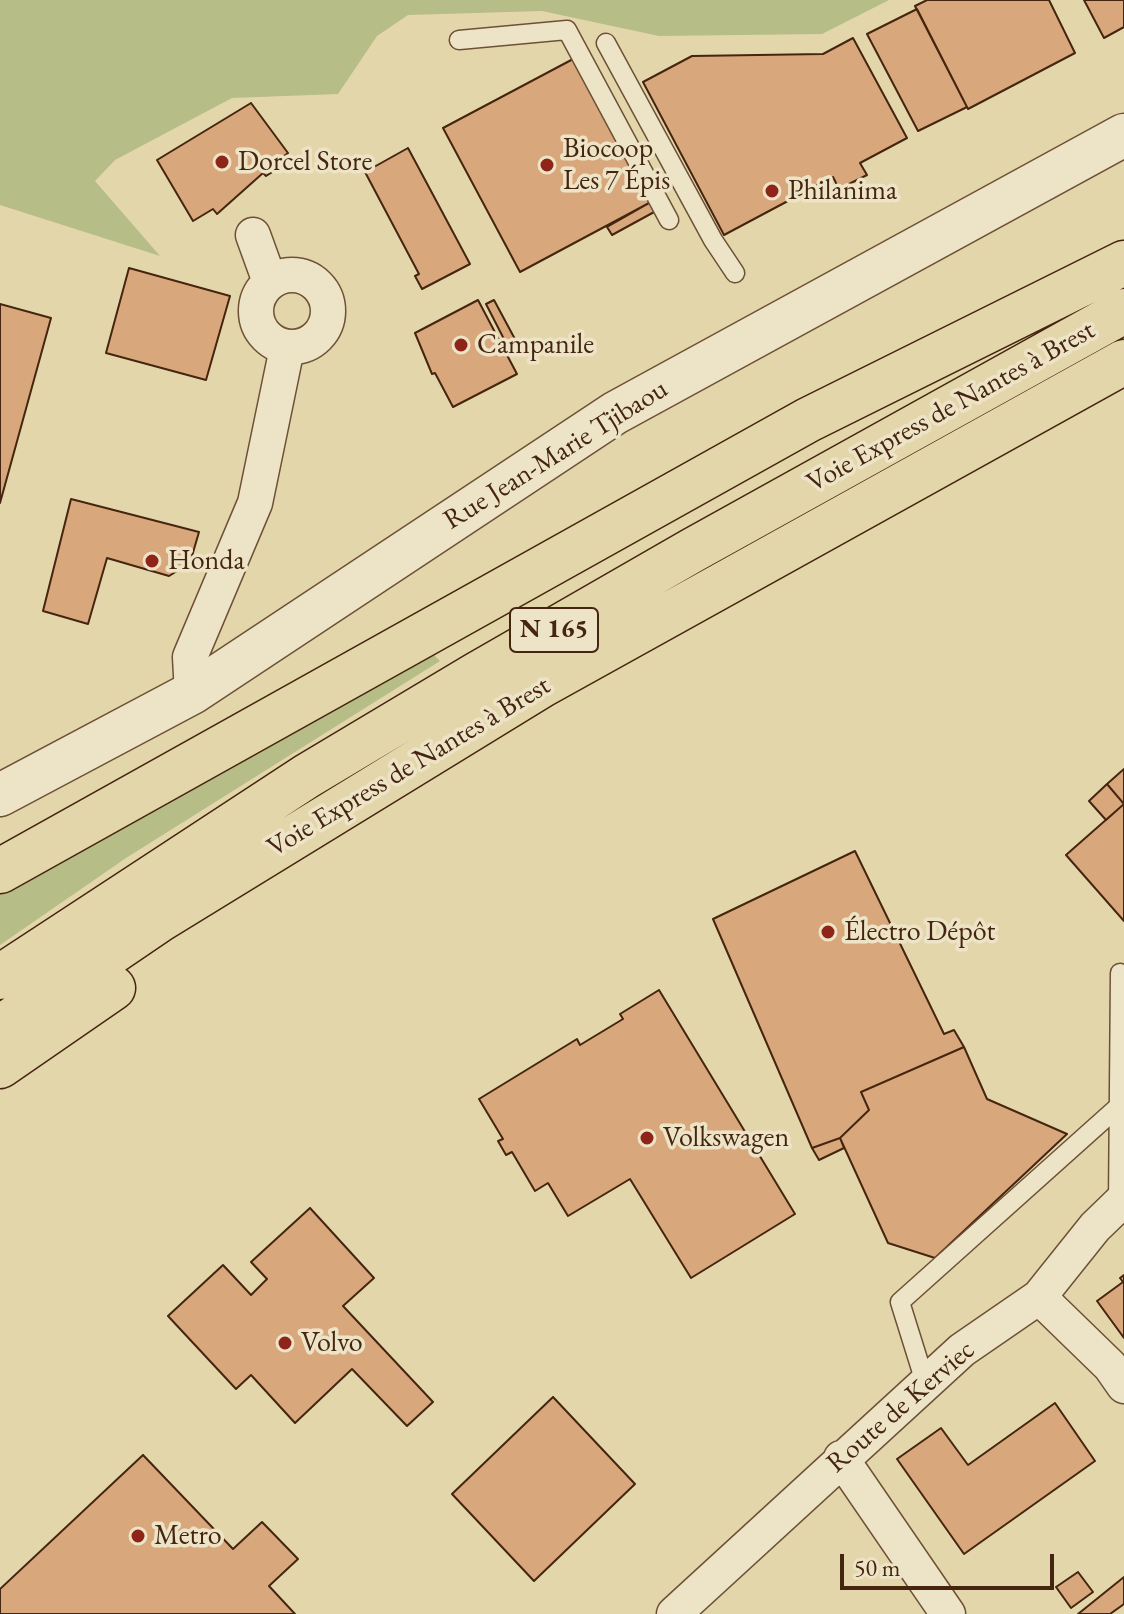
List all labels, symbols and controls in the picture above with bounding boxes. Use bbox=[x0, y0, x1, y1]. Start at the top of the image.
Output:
place label: Biocoop Les 7 Épis bbox=[563, 132, 670, 198]
place label: Dorcel Store bbox=[238, 145, 372, 179]
marker: Dorcel Store bbox=[213, 153, 231, 171]
marker: Biocoop Les 7 Épis bbox=[538, 156, 556, 174]
place label: Philanima bbox=[788, 174, 897, 208]
marker: Philanima bbox=[763, 182, 781, 200]
street label: Voie Express de Nantes à Brest bbox=[801, 314, 1101, 500]
place label: Campanile bbox=[477, 328, 594, 362]
marker: Campanile bbox=[452, 336, 470, 354]
street label: Rue Jean-Marie Tjibaou bbox=[438, 372, 674, 538]
place label: Honda bbox=[168, 544, 245, 578]
marker: Honda bbox=[143, 552, 161, 570]
road number: N 165 bbox=[510, 608, 598, 652]
street label: Voie Express de Nantes à Brest bbox=[261, 669, 557, 865]
place label: Électro Dépôt bbox=[844, 915, 995, 949]
marker: Électro Dépôt bbox=[819, 923, 837, 941]
place label: Volkswagen bbox=[663, 1121, 789, 1155]
marker: Volkswagen bbox=[638, 1129, 656, 1147]
place label: Volvo bbox=[301, 1326, 363, 1360]
marker: Volvo bbox=[276, 1334, 294, 1352]
street label: Route de Kerviec bbox=[820, 1334, 982, 1480]
place label: Metro bbox=[154, 1519, 222, 1553]
marker: Metro bbox=[129, 1527, 147, 1545]
scale bar bbox=[844, 1538, 1058, 1588]
text: 50 m bbox=[854, 1552, 901, 1583]

